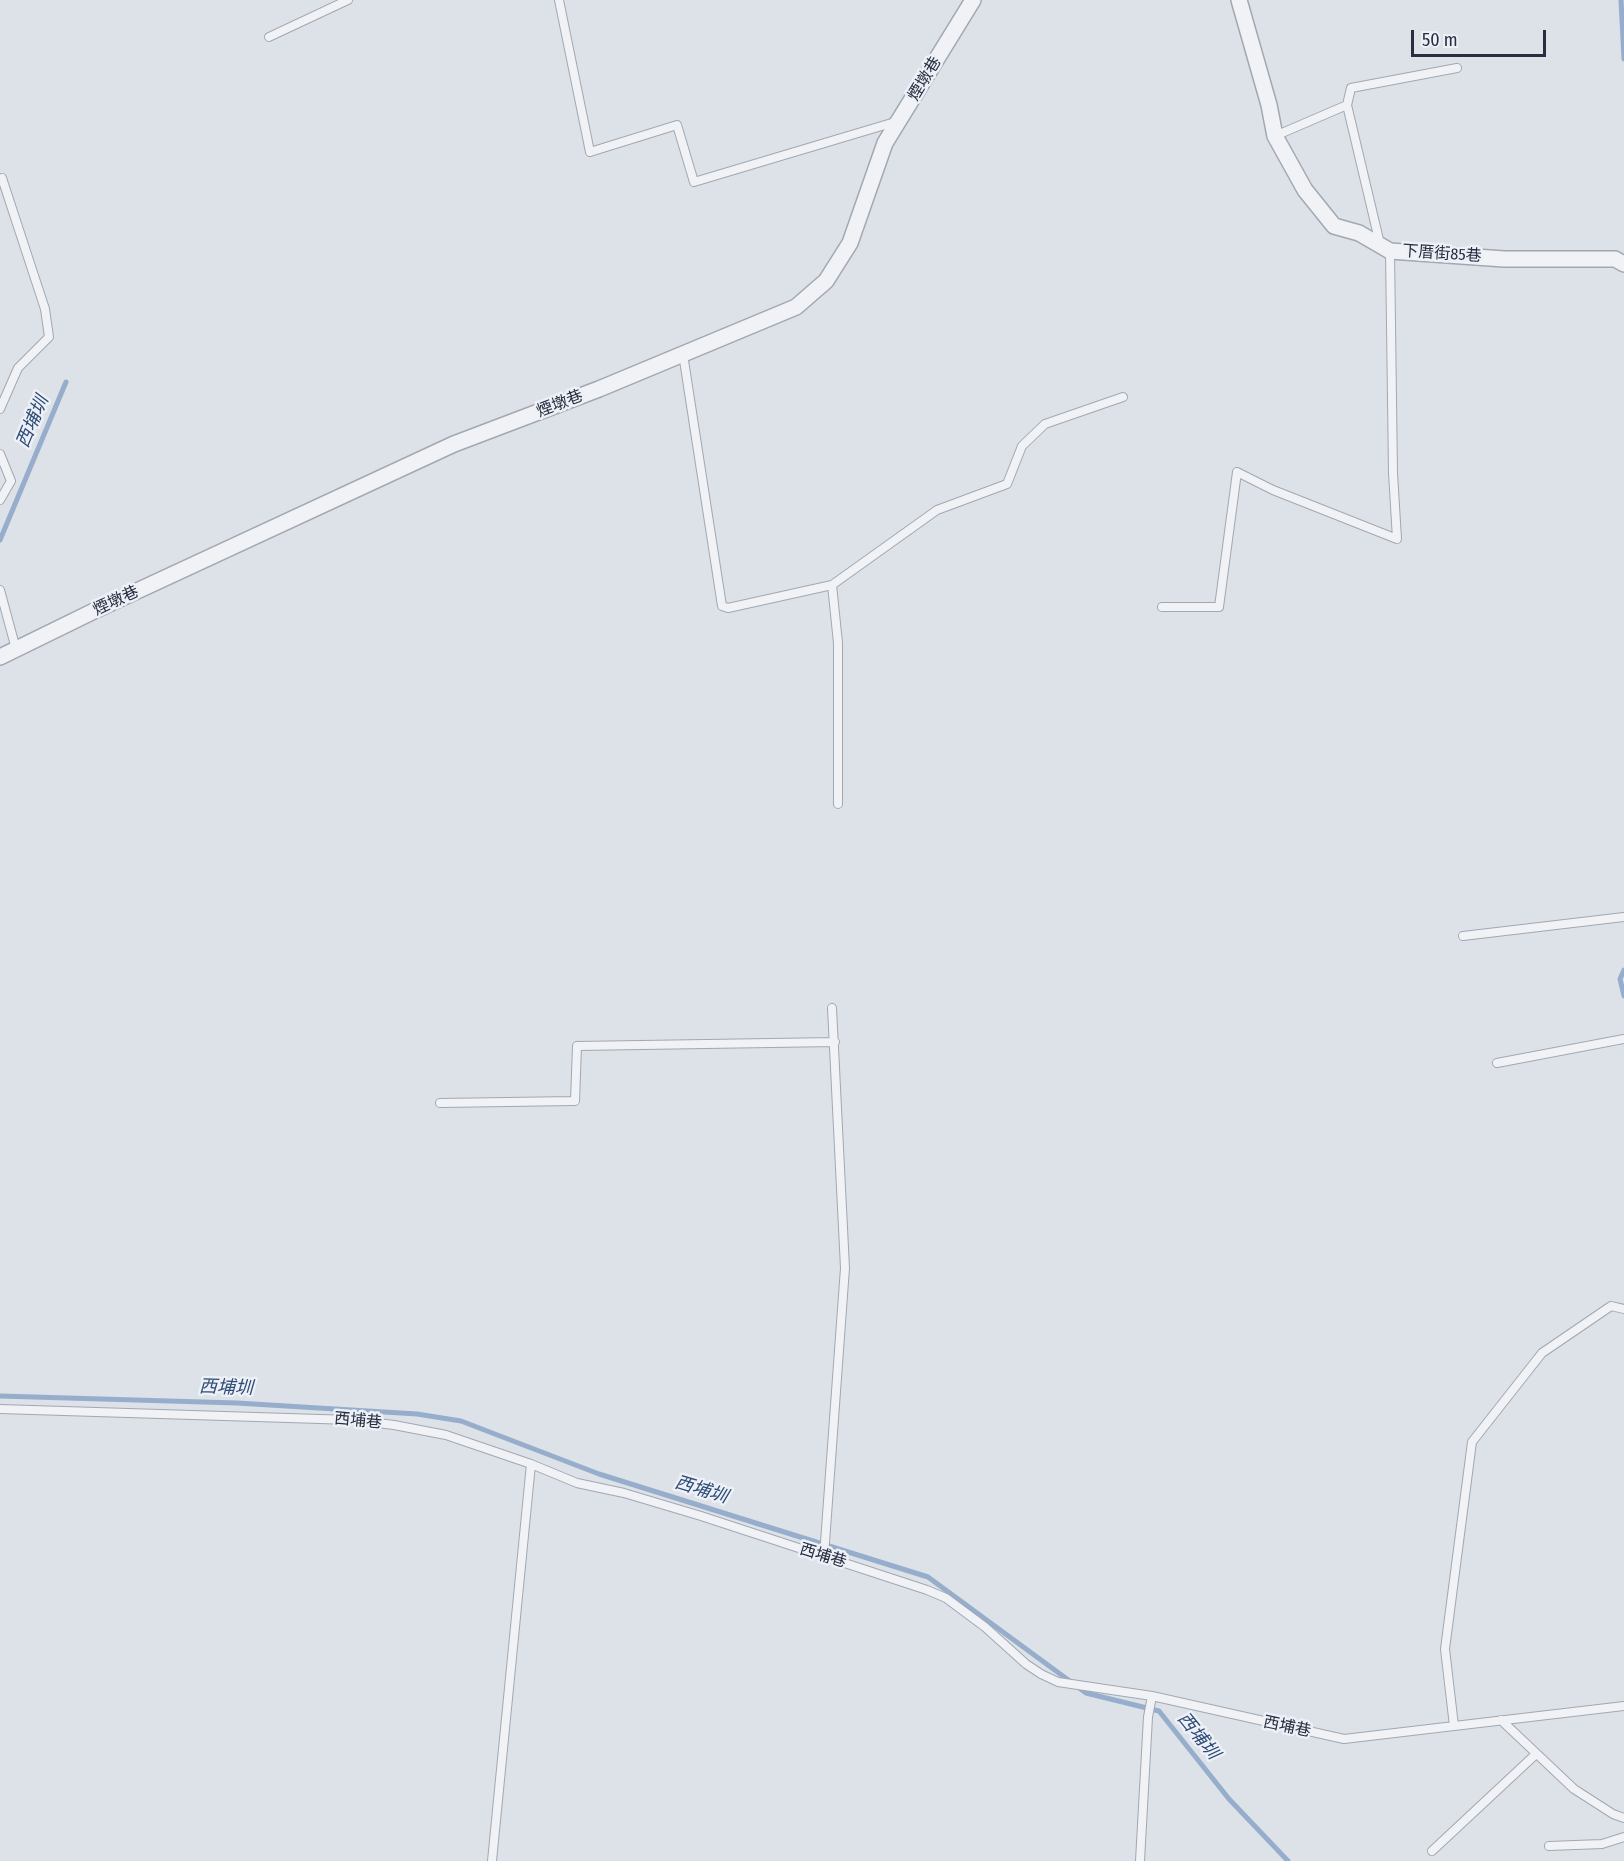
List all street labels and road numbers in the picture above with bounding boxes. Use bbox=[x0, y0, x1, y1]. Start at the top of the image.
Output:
street label: 煙墩巷 bbox=[904, 53, 946, 105]
street label: 下厝街85巷 bbox=[1402, 242, 1482, 266]
street label: 煙墩巷 bbox=[534, 386, 586, 422]
street label: 煙墩巷 bbox=[90, 582, 142, 620]
street label: 西埔巷 bbox=[333, 1409, 383, 1433]
street label: 西埔巷 bbox=[797, 1540, 849, 1572]
street label: 西埔巷 bbox=[1262, 1713, 1312, 1741]

